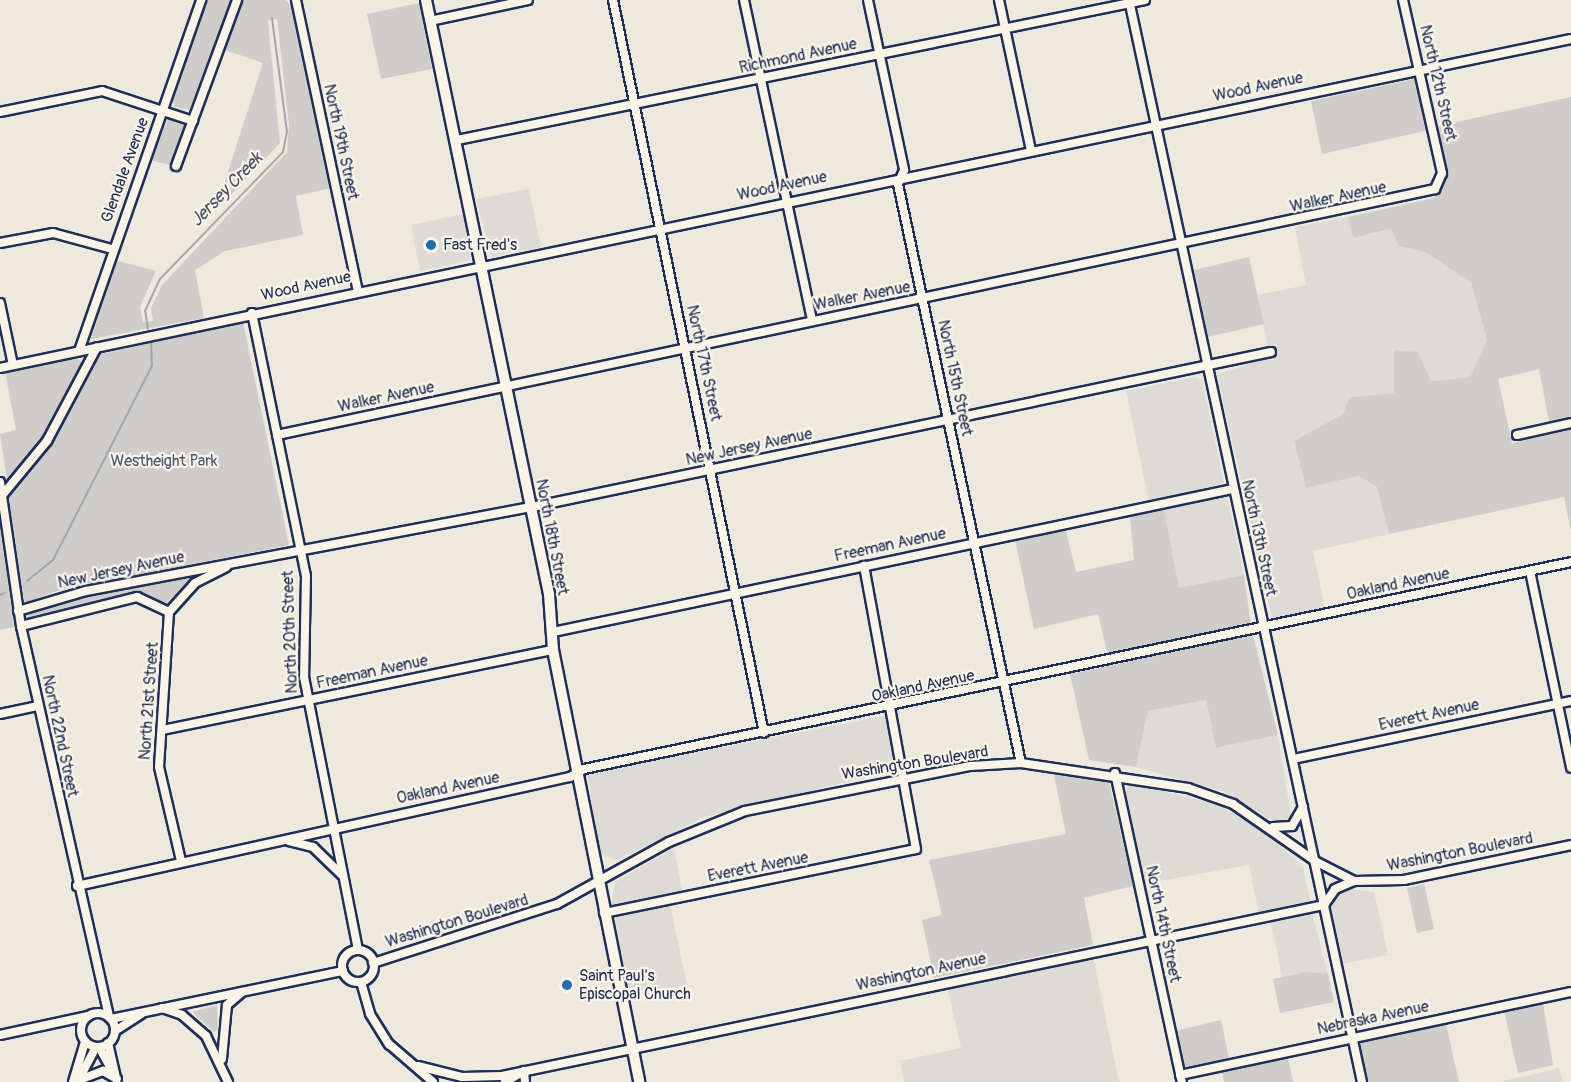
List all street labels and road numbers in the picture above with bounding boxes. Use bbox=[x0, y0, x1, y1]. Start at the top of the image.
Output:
street label: North 12th Street bbox=[1415, 23, 1461, 143]
street label: Richmond Avenue bbox=[737, 34, 859, 78]
street label: Wood Avenue bbox=[1211, 68, 1305, 106]
street label: North 19th Street bbox=[319, 82, 363, 202]
street label: Glendale Avenue bbox=[97, 115, 153, 225]
street label: Wood Avenue bbox=[735, 167, 829, 205]
street label: Walker Avenue bbox=[1288, 177, 1388, 217]
street label: Wood Avenue bbox=[259, 267, 353, 305]
street label: Walker Avenue bbox=[812, 277, 912, 315]
street label: North 17th Street bbox=[682, 303, 726, 423]
street label: North 15th Street bbox=[933, 318, 977, 438]
street label: Walker Avenue bbox=[336, 377, 436, 417]
street label: New Jersey Avenue bbox=[684, 424, 814, 470]
street label: North 18th Street bbox=[531, 477, 573, 597]
street label: North 13th Street bbox=[1237, 478, 1281, 598]
street label: Freeman Avenue bbox=[832, 524, 948, 566]
street label: New Jersey Avenue bbox=[56, 547, 186, 593]
street label: Oakland Avenue bbox=[1345, 564, 1451, 604]
street label: North 20th Street bbox=[278, 570, 302, 694]
street label: North 21st Street bbox=[135, 641, 163, 761]
street label: Freeman Avenue bbox=[314, 651, 430, 693]
street label: Oakland Avenue bbox=[870, 666, 976, 706]
street label: North 22nd Street bbox=[38, 673, 82, 799]
street label: Everett Avenue bbox=[1377, 695, 1481, 735]
street label: Washington Boulevard bbox=[840, 742, 990, 784]
street label: Oakland Avenue bbox=[395, 768, 501, 808]
street label: Washington Boulevard bbox=[1385, 828, 1535, 876]
street label: Everett Avenue bbox=[706, 848, 810, 886]
street label: North 14th Street bbox=[1141, 864, 1185, 984]
street label: Washington Boulevard bbox=[383, 890, 531, 952]
street label: Washington Avenue bbox=[854, 949, 988, 995]
street label: Nebraska Avenue bbox=[1315, 997, 1431, 1039]

